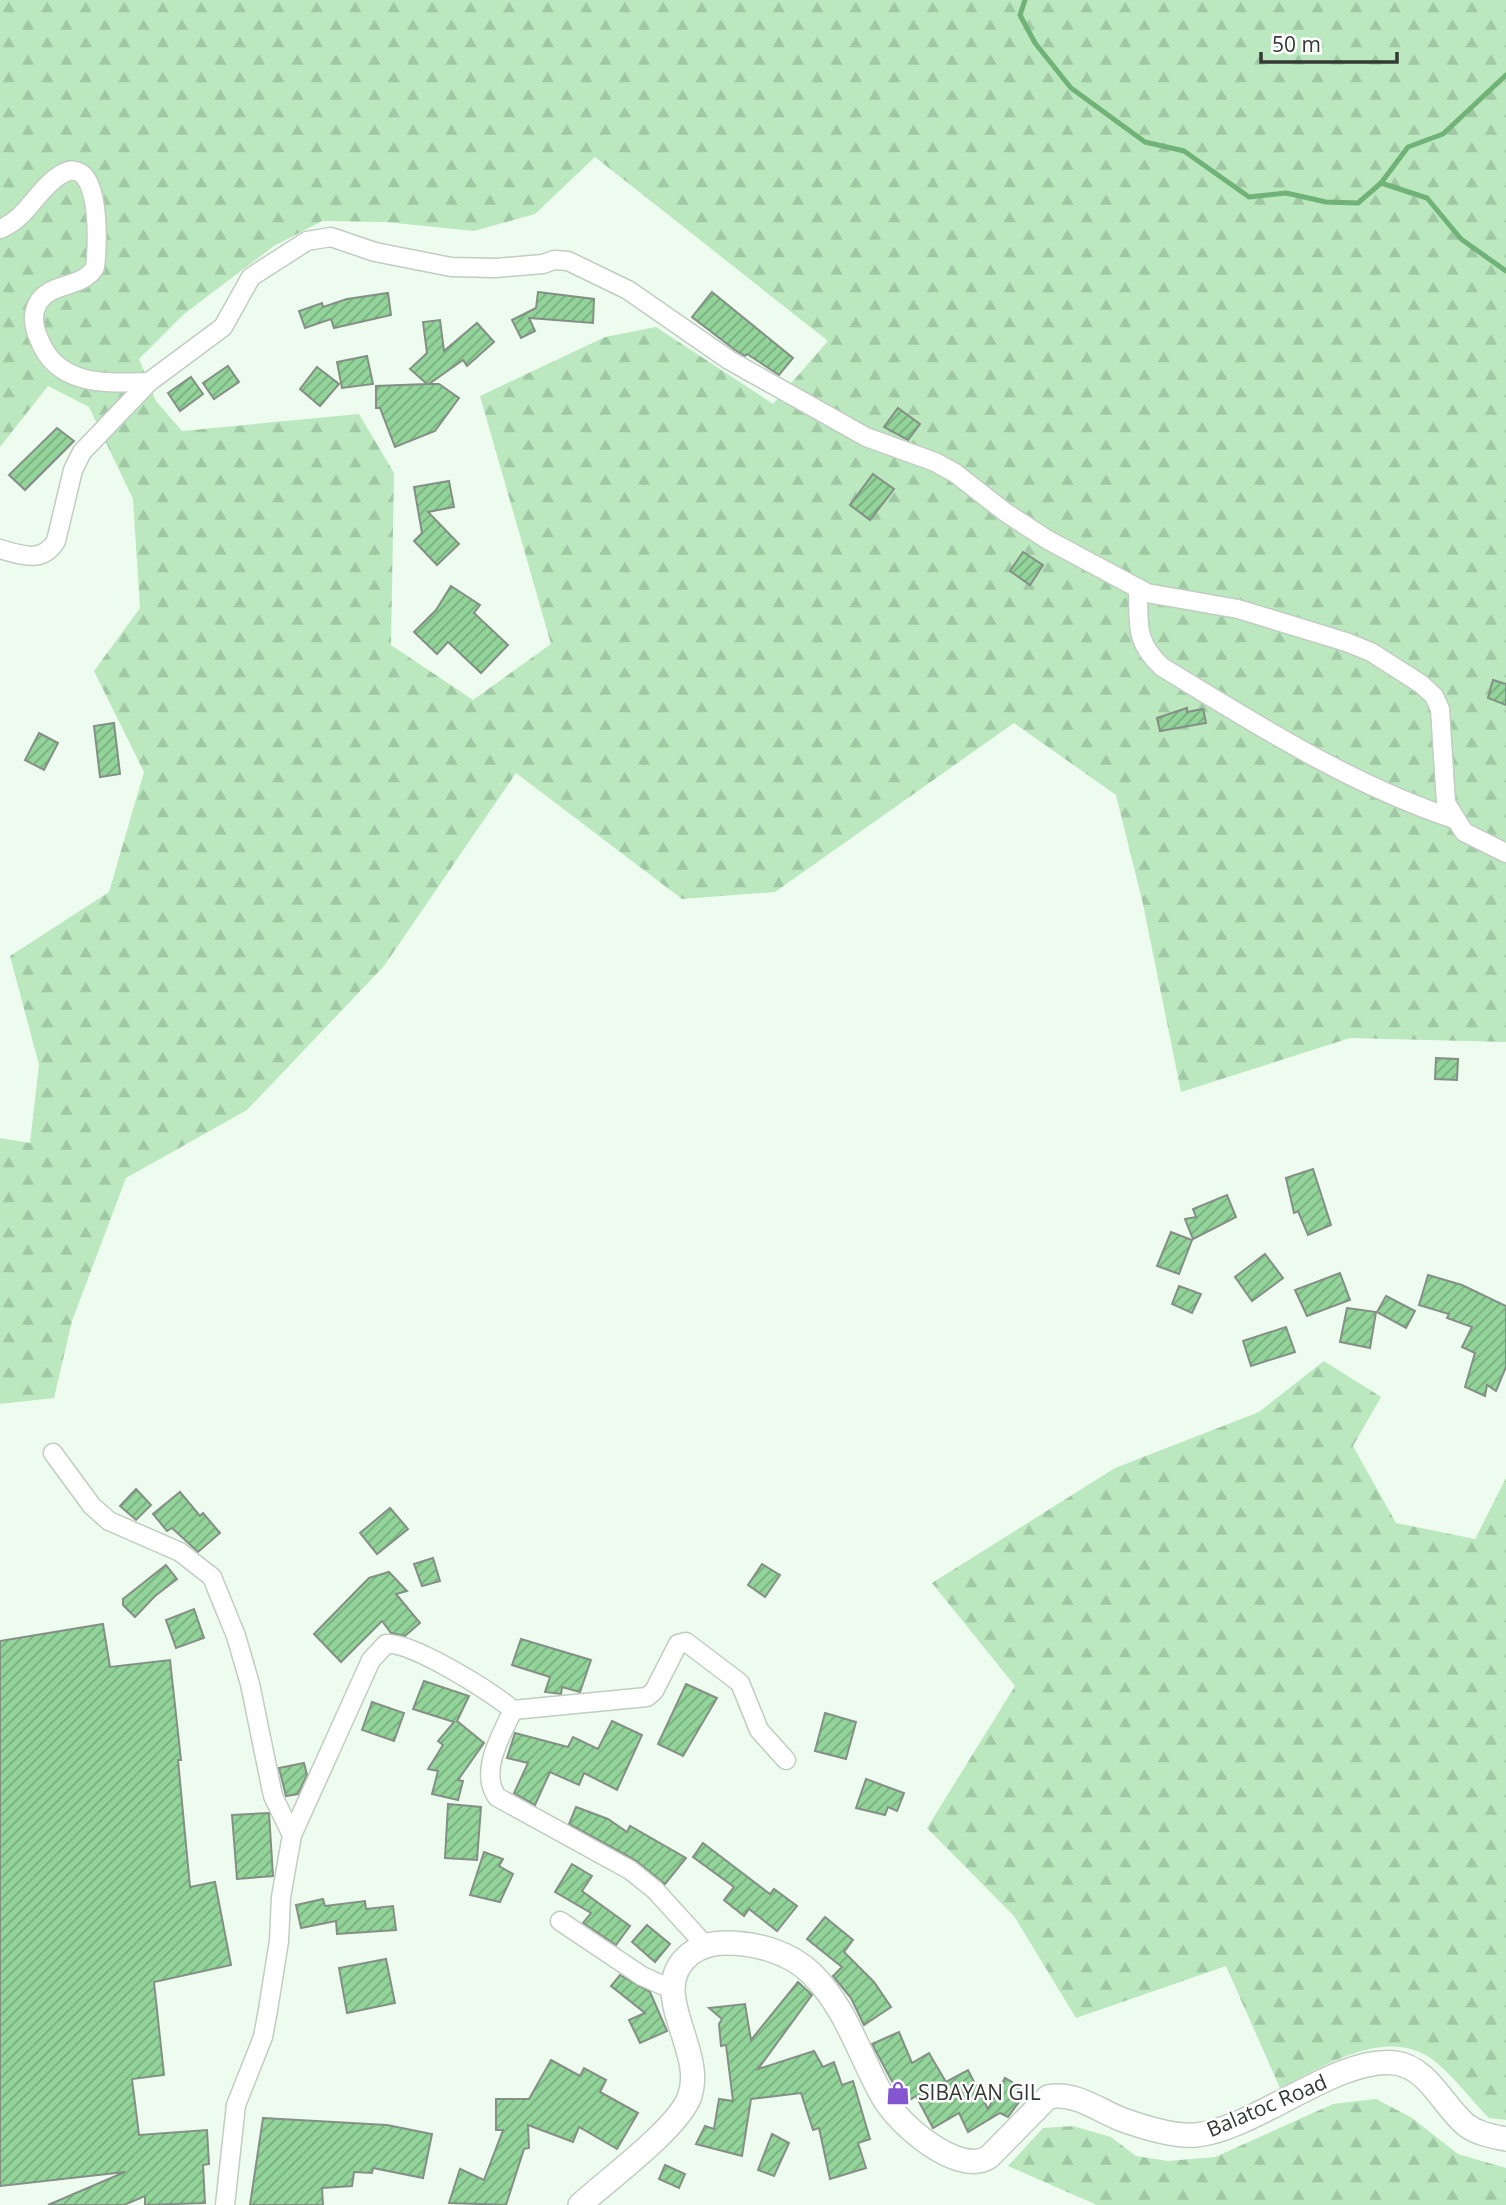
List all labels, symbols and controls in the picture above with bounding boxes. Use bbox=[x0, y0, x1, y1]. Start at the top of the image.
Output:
scale bar bbox=[1261, 21, 1398, 65]
text: 50 m bbox=[1272, 30, 1321, 58]
street label: Balatoc Road bbox=[1202, 2067, 1331, 2143]
place label: SIBAYAN GIL bbox=[918, 2078, 1041, 2106]
shop icon: SIBAYAN GIL bbox=[884, 2079, 912, 2107]

